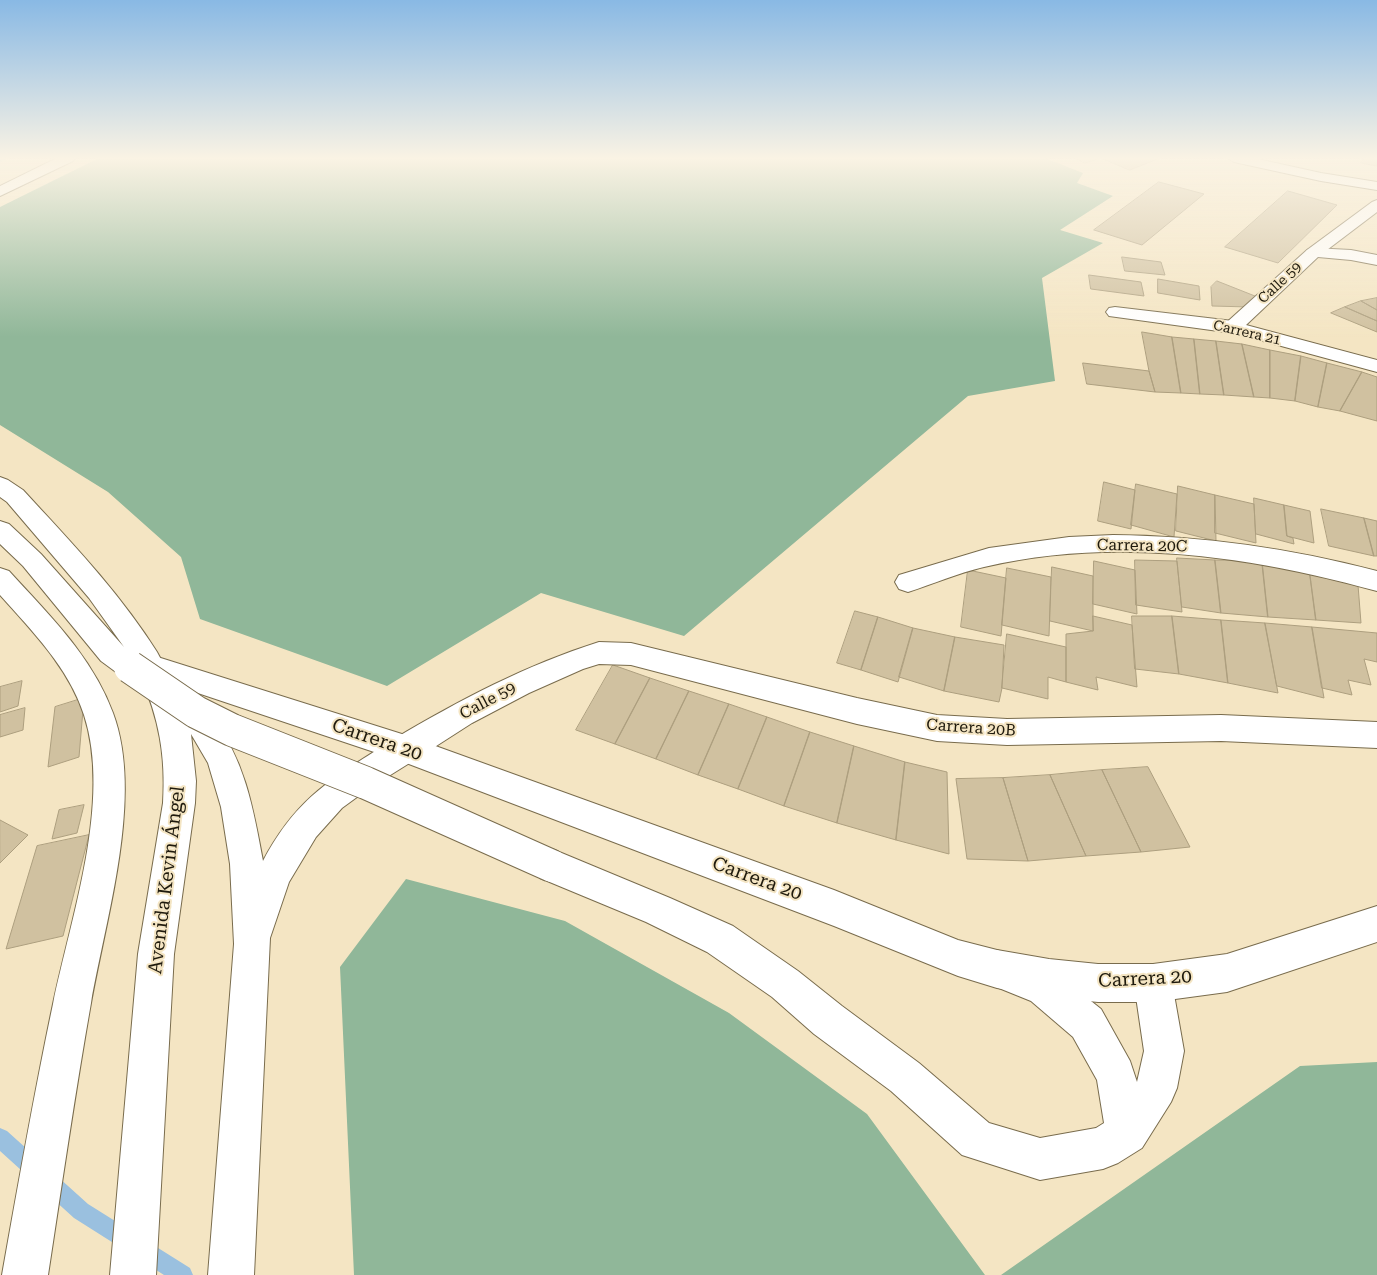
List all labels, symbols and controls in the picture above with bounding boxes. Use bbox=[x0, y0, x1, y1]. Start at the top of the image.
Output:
street label: Calle 59 bbox=[1255, 259, 1305, 307]
street label: Carrera 21 bbox=[1211, 317, 1283, 349]
street label: Carrera 20C bbox=[1097, 536, 1187, 556]
street label: Calle 59 bbox=[457, 678, 519, 724]
street label: Carrera 20 bbox=[329, 714, 425, 766]
street label: Carrera 20B bbox=[926, 715, 1016, 741]
street label: Avenida Kevin Ángel bbox=[144, 785, 190, 975]
street label: Carrera 20 bbox=[709, 852, 805, 906]
street label: Carrera 20 bbox=[1098, 965, 1192, 993]

